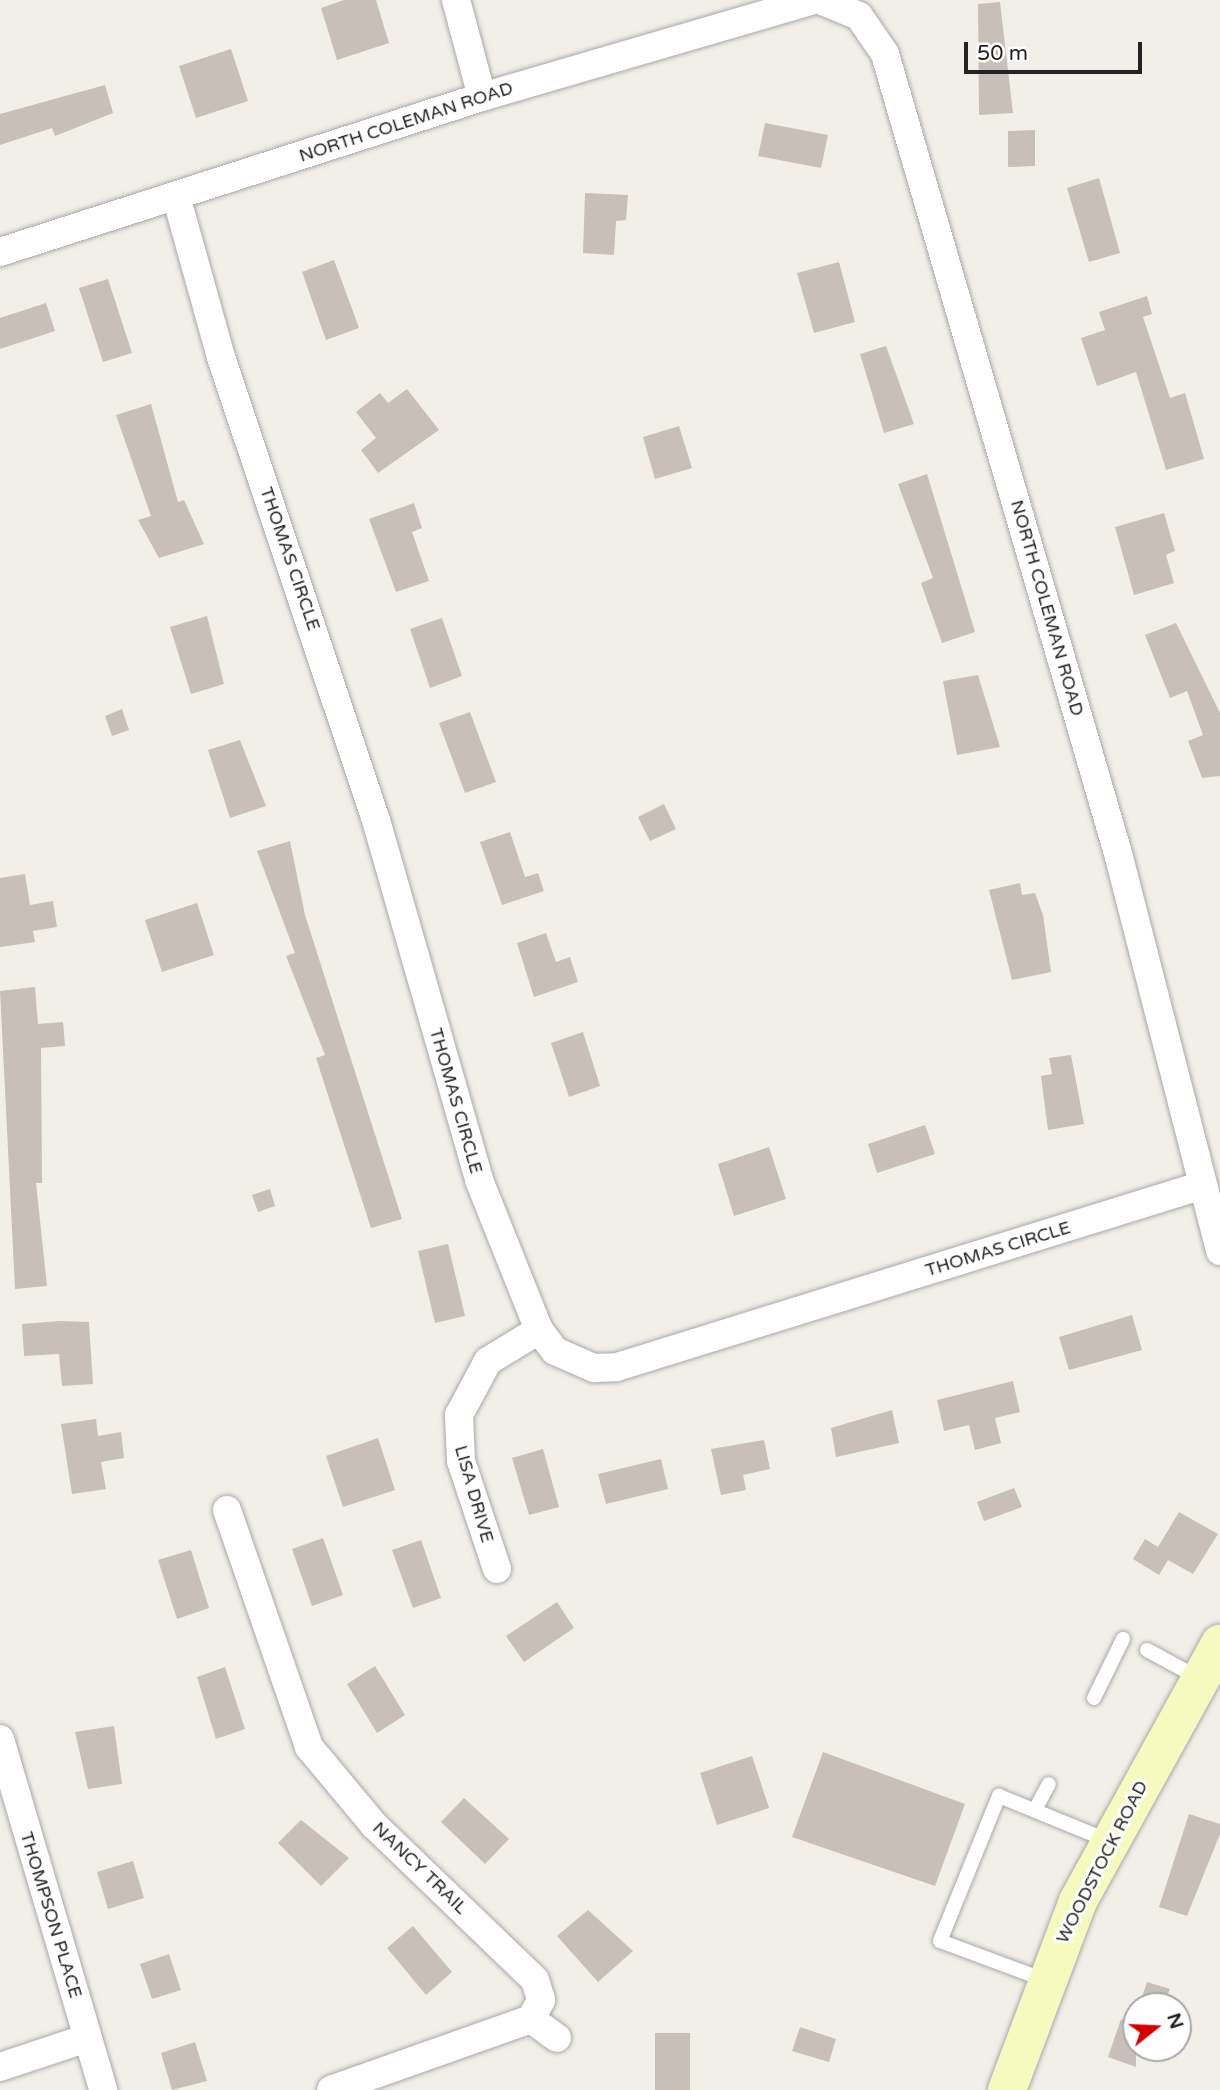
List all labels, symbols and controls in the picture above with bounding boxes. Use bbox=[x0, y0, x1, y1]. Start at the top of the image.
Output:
scale bar bbox=[968, 28, 1146, 72]
text: 50 m bbox=[977, 41, 1028, 66]
street label: NORTH COLEMAN ROAD bbox=[296, 77, 516, 167]
street label: THOMAS CIRCLE bbox=[255, 484, 325, 634]
street label: NORTH COLEMAN ROAD bbox=[1006, 497, 1088, 719]
street label: THOMAS CIRCLE bbox=[425, 1026, 487, 1176]
street label: THOMAS CIRCLE bbox=[923, 1217, 1073, 1281]
street label: LISA DRIVE bbox=[450, 1443, 498, 1545]
street label: WOODSTOCK ROAD bbox=[1052, 1777, 1152, 1947]
street label: NANCY TRAIL bbox=[368, 1817, 472, 1919]
street label: THOMPSON PLACE bbox=[15, 1829, 87, 2001]
north arrow bbox=[1122, 1992, 1192, 2062]
text: N bbox=[1162, 2010, 1188, 2032]

